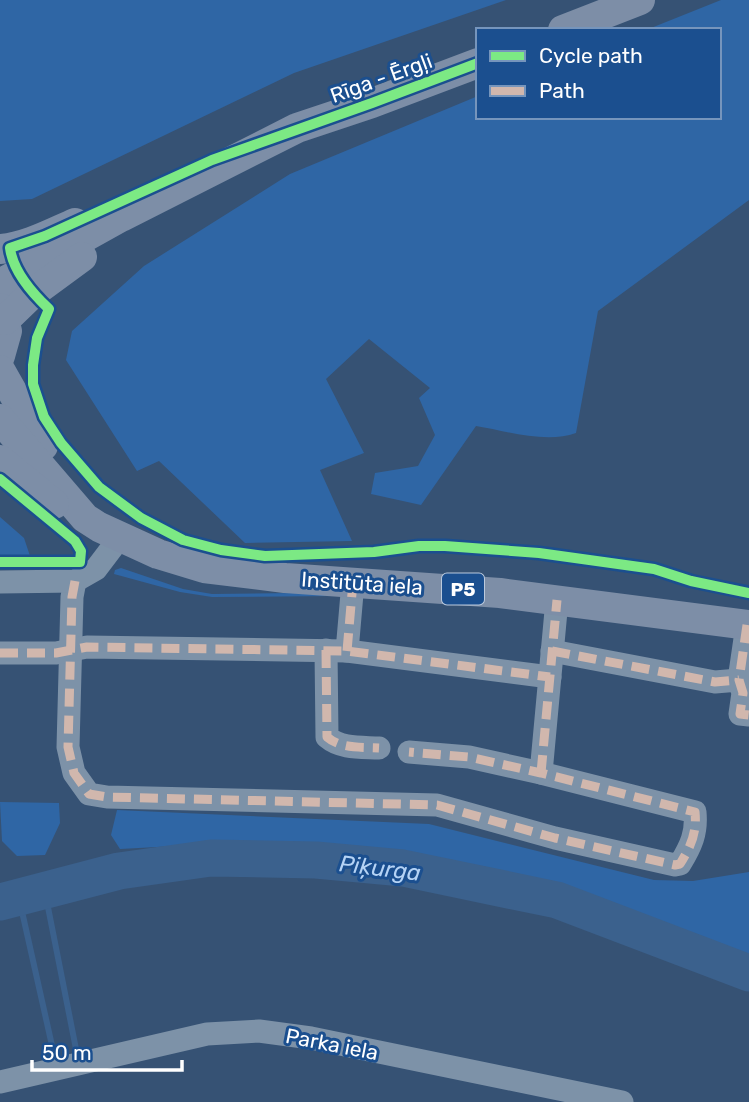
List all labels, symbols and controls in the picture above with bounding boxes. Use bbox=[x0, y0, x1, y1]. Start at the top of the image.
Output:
legend bbox=[476, 28, 721, 119]
text: Cycle path bbox=[539, 43, 643, 68]
street label: Rīga - Ērgļi bbox=[327, 48, 435, 108]
text: Path bbox=[539, 78, 585, 103]
street label: Institūta iela bbox=[300, 566, 424, 600]
road number: P5 bbox=[442, 574, 484, 604]
water label: Piķurga bbox=[338, 849, 422, 887]
street label: Parka iela bbox=[284, 1023, 380, 1065]
scale bar bbox=[32, 1028, 182, 1072]
text: 50 m bbox=[42, 1040, 92, 1065]

